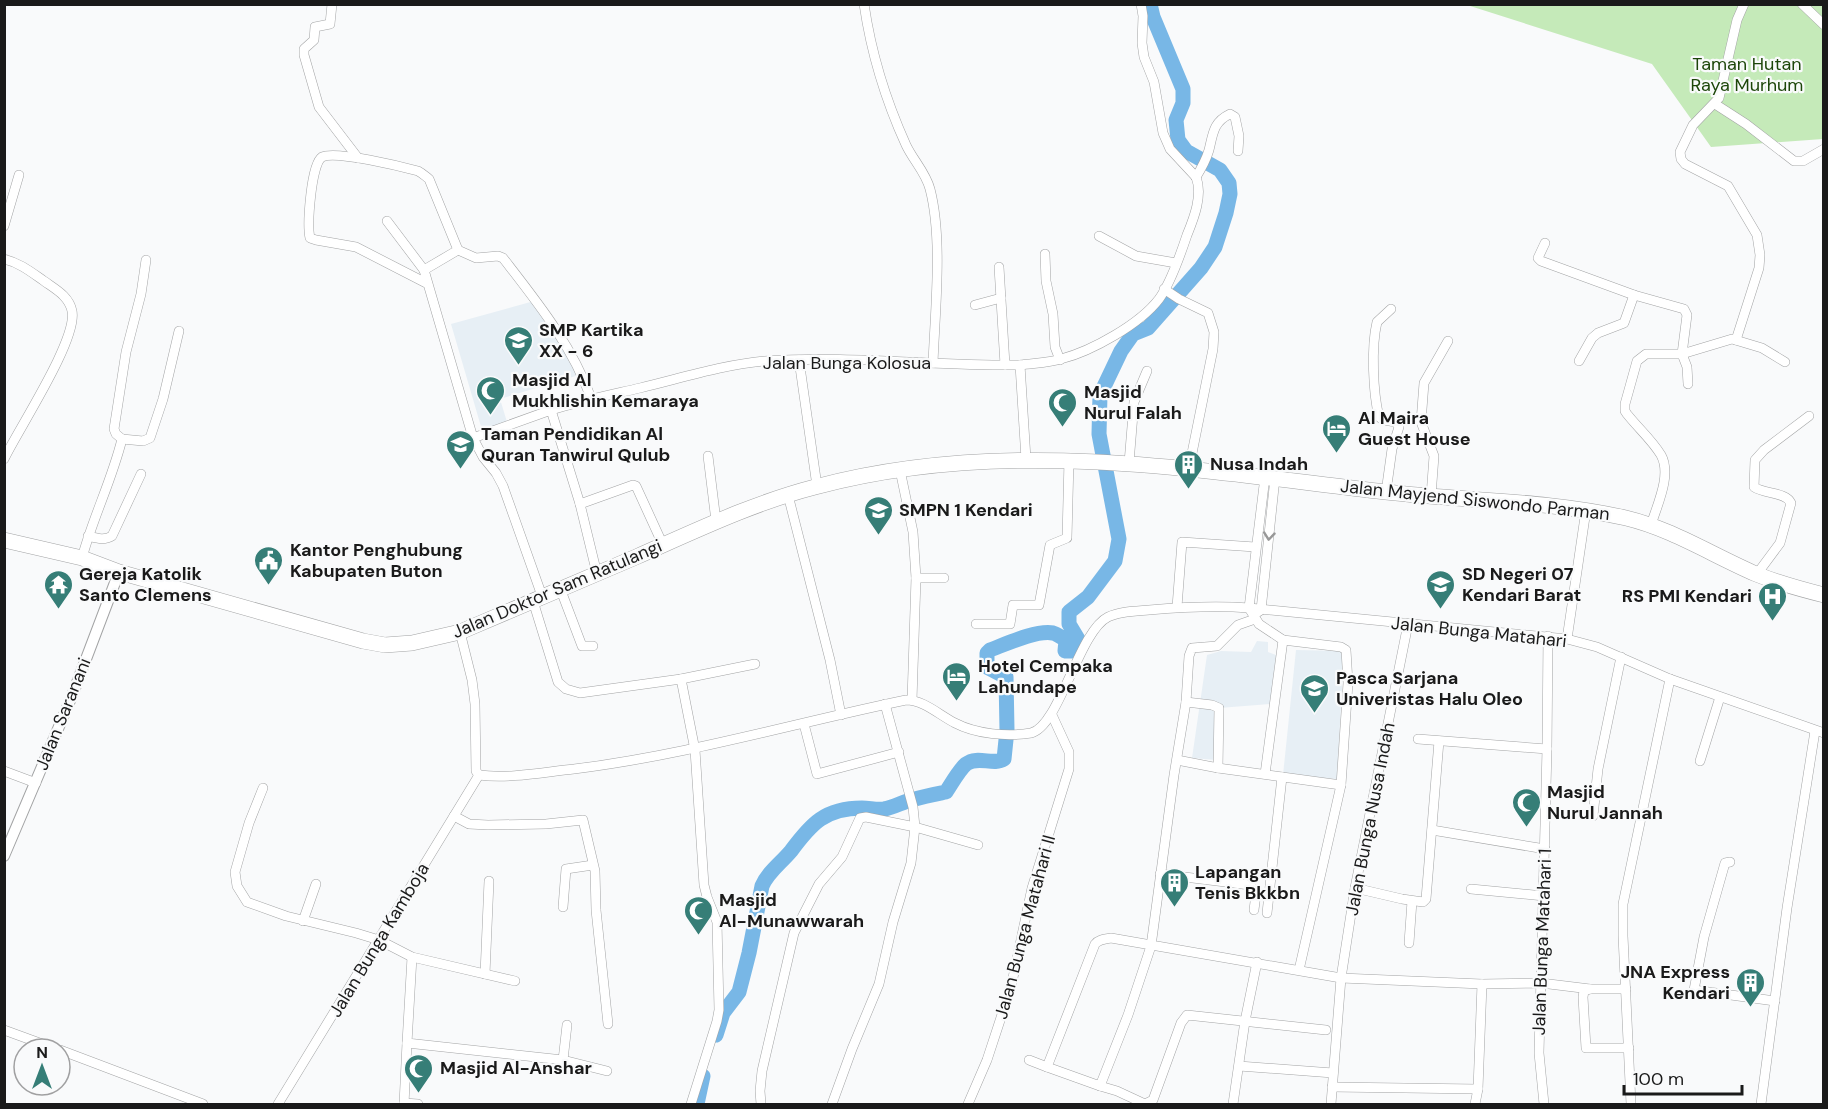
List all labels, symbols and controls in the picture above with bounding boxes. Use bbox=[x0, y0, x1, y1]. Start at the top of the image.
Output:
park label: Taman Hutan Raya Murhum bbox=[1691, 52, 1803, 97]
place label: SMP Kartika XX - 6 bbox=[539, 318, 643, 363]
school or university icon: SMP Kartika XX - 6 bbox=[502, 324, 534, 366]
street label: Jalan Bunga Kolosua bbox=[763, 351, 931, 375]
place label: Masjid Al Mukhlishin Kemaraya bbox=[512, 368, 699, 413]
mosque icon: Masjid Al Mukhlishin Kemaraya bbox=[475, 374, 507, 416]
place label: Masjid Nurul Falah bbox=[1084, 380, 1182, 425]
mosque icon: Masjid Nurul Falah bbox=[1047, 386, 1079, 428]
place label: Al Maira Guest House bbox=[1358, 406, 1471, 451]
hotel icon: Al Maira Guest House bbox=[1321, 412, 1353, 454]
place label: Taman Pendidikan Al Quran Tanwirul Qulub bbox=[481, 422, 670, 467]
school or university icon: Taman Pendidikan Al Quran Tanwirul Qulub bbox=[444, 428, 476, 470]
building icon: Nusa Indah bbox=[1173, 448, 1205, 490]
place label: Nusa Indah bbox=[1210, 452, 1308, 476]
street label: Jalan Mayjend Siswondo Parman bbox=[1339, 474, 1611, 526]
school or university icon: SMPN 1 Kendari bbox=[862, 494, 894, 536]
place label: SMPN 1 Kendari bbox=[899, 498, 1033, 522]
one-way arrow bbox=[1263, 531, 1276, 540]
street label: Jalan Doktor Sam Ratulangi bbox=[448, 534, 666, 644]
place label: Kantor Penghubung Kabupaten Buton bbox=[290, 538, 463, 583]
public building icon: Kantor Penghubung Kabupaten Buton bbox=[253, 544, 285, 586]
place label: Gereja Katolik Santo Clemens bbox=[79, 562, 212, 607]
place label: SD Negeri 07 Kendari Barat bbox=[1462, 562, 1581, 607]
temple icon: Gereja Katolik Santo Clemens bbox=[42, 568, 74, 610]
school or university icon: SD Negeri 07 Kendari Barat bbox=[1425, 568, 1457, 610]
hospital icon: RS PMI Kendari bbox=[1757, 580, 1789, 622]
place label: RS PMI Kendari bbox=[1622, 584, 1752, 608]
street label: Jalan Bunga Matahari bbox=[1390, 611, 1568, 653]
street label: Jalan Saranani bbox=[30, 654, 96, 774]
place label: Hotel Cempaka Lahundape bbox=[978, 654, 1113, 699]
hotel icon: Hotel Cempaka Lahundape bbox=[941, 660, 973, 702]
place label: Pasca Sarjana Univeristas Halu Oleo bbox=[1336, 666, 1523, 711]
school or university icon: Pasca Sarjana Univeristas Halu Oleo bbox=[1299, 672, 1331, 714]
street label: Jalan Bunga Nusa Indah bbox=[1340, 720, 1400, 918]
place label: Masjid Nurul Jannah bbox=[1547, 780, 1663, 825]
mosque icon: Masjid Nurul Jannah bbox=[1510, 786, 1542, 828]
street label: Jalan Bunga Matahari II bbox=[989, 832, 1061, 1022]
street label: Jalan Bunga Matahari 1 bbox=[1527, 848, 1557, 1036]
street label: Jalan Bunga Kamboja bbox=[323, 858, 435, 1022]
place label: Lapangan Tenis Bkkbn bbox=[1195, 860, 1300, 905]
building icon: Lapangan Tenis Bkkbn bbox=[1158, 866, 1190, 908]
place label: Masjid Al-Munawwarah bbox=[719, 888, 864, 933]
mosque icon: Masjid Al-Munawwarah bbox=[682, 894, 714, 936]
place label: JNA Express Kendari bbox=[1620, 960, 1730, 1005]
building icon: JNA Express Kendari bbox=[1735, 966, 1767, 1008]
north arrow bbox=[12, 1037, 72, 1097]
text: N bbox=[36, 1042, 48, 1063]
mosque icon: Masjid Al-Anshar bbox=[403, 1052, 435, 1094]
place label: Masjid Al-Anshar bbox=[440, 1056, 592, 1080]
scale bar bbox=[1624, 1058, 1742, 1096]
text: 100 m bbox=[1633, 1067, 1684, 1091]

